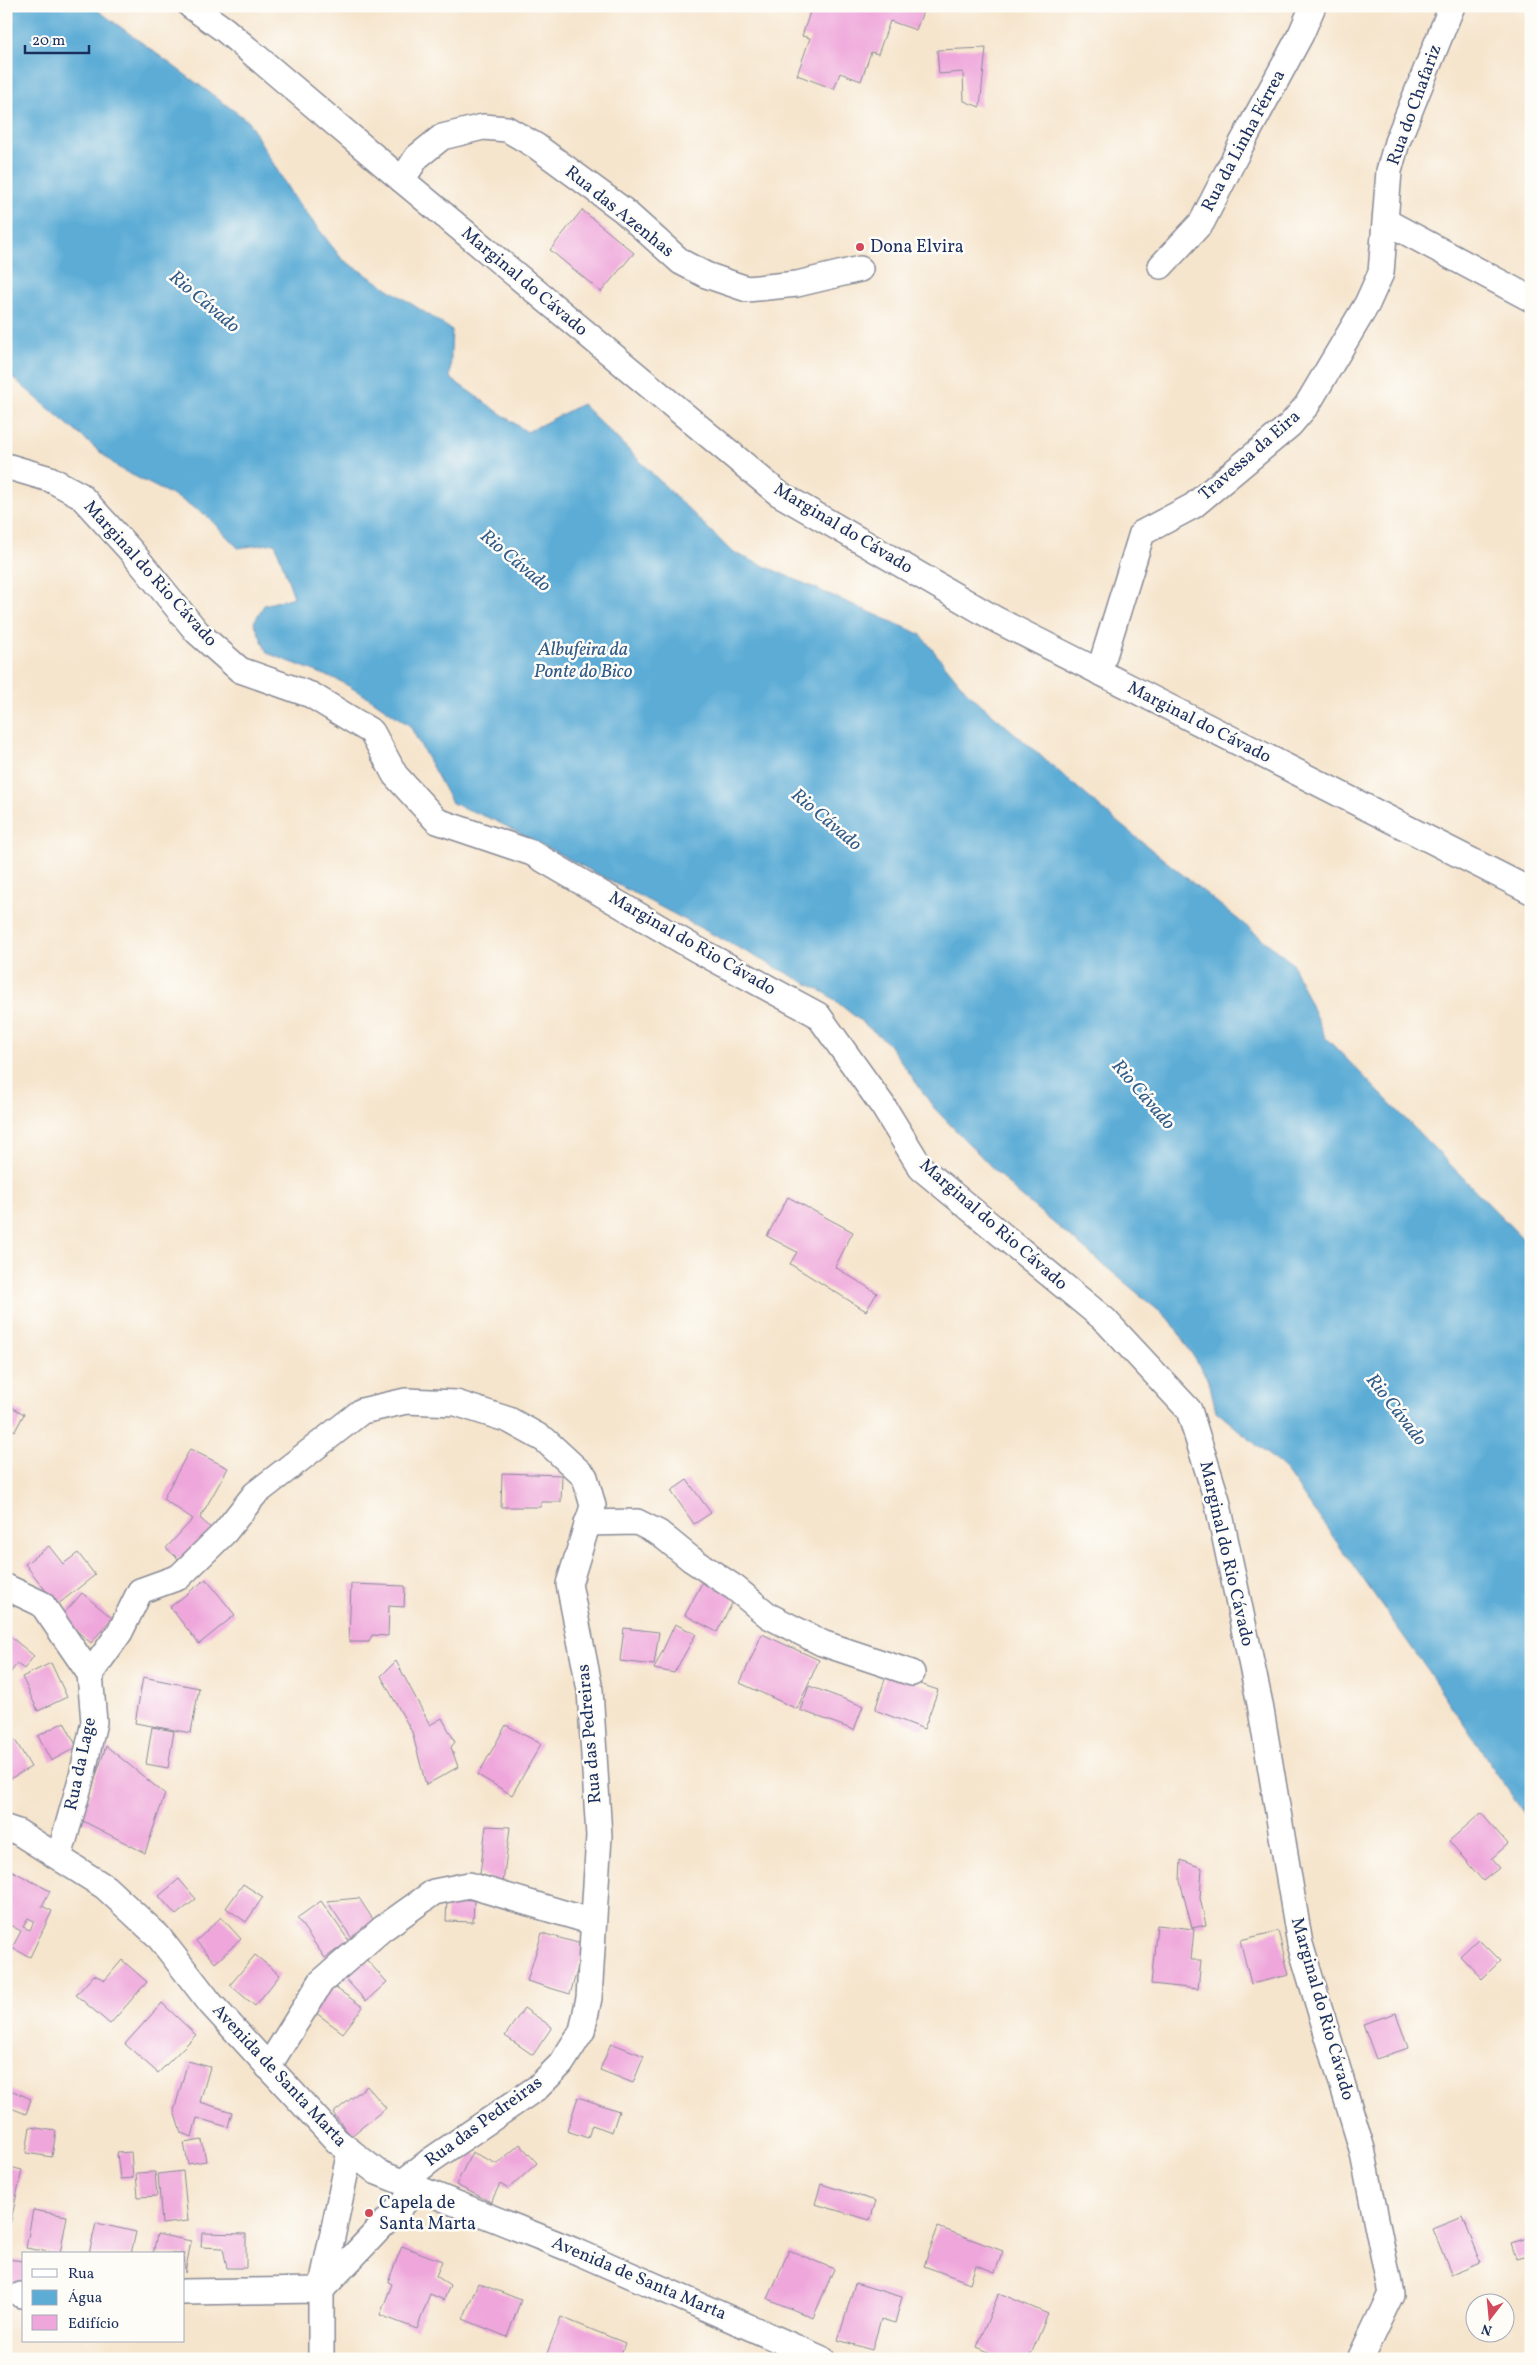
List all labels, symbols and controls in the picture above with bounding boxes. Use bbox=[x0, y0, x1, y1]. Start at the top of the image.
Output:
scale bar bbox=[25, 22, 89, 54]
text: 20 m bbox=[32, 31, 65, 52]
street label: Rua do Chafariz bbox=[1382, 41, 1448, 169]
street label: Rua da Linha Férrea bbox=[1196, 66, 1292, 216]
street label: Rua das Azenhas bbox=[559, 160, 679, 264]
street label: Marginal do Cávado bbox=[455, 222, 593, 342]
place label: Dona Elvira bbox=[870, 235, 964, 260]
marker: Dona Elvira bbox=[854, 241, 866, 253]
water label: Rio Cávado bbox=[163, 265, 245, 340]
street label: Travessa da Eira bbox=[1194, 405, 1306, 507]
street label: Marginal do Cávado bbox=[769, 478, 917, 580]
street label: Marginal do Rio Cávado bbox=[77, 495, 223, 653]
water label: Rio Cávado bbox=[474, 524, 556, 599]
water label: Albufeira da Ponte do Bico bbox=[534, 637, 633, 685]
street label: Marginal do Cávado bbox=[1123, 676, 1275, 770]
water label: Rio Cávado bbox=[785, 783, 867, 858]
street label: Marginal do Rio Cávado bbox=[604, 886, 780, 1002]
water label: Rio Cávado bbox=[1105, 1054, 1181, 1136]
street label: Marginal do Rio Cávado bbox=[913, 1154, 1073, 1296]
water label: Rio Cávado bbox=[1360, 1368, 1433, 1452]
street label: Marginal do Rio Cávado bbox=[1193, 1459, 1259, 1649]
street label: Rua das Pedreiras bbox=[571, 1663, 609, 1805]
street label: Rua da Lage bbox=[59, 1715, 103, 1813]
street label: Marginal do Rio Cávado bbox=[1284, 1915, 1360, 2103]
street label: Avenida de Santa Marta bbox=[206, 1999, 352, 2153]
street label: Rua das Pedreiras bbox=[420, 2071, 548, 2173]
place label: Capela de Santa Marta bbox=[379, 2191, 476, 2237]
marker: Capela de Santa Marta bbox=[363, 2207, 375, 2219]
street label: Avenida de Santa Marta bbox=[548, 2231, 730, 2327]
legend bbox=[22, 2252, 185, 2342]
text: Rua bbox=[68, 2264, 94, 2285]
text: Água bbox=[68, 2288, 102, 2309]
north arrow bbox=[1464, 2292, 1514, 2342]
text: Edifício bbox=[68, 2314, 119, 2335]
text: N bbox=[1479, 2319, 1494, 2340]

